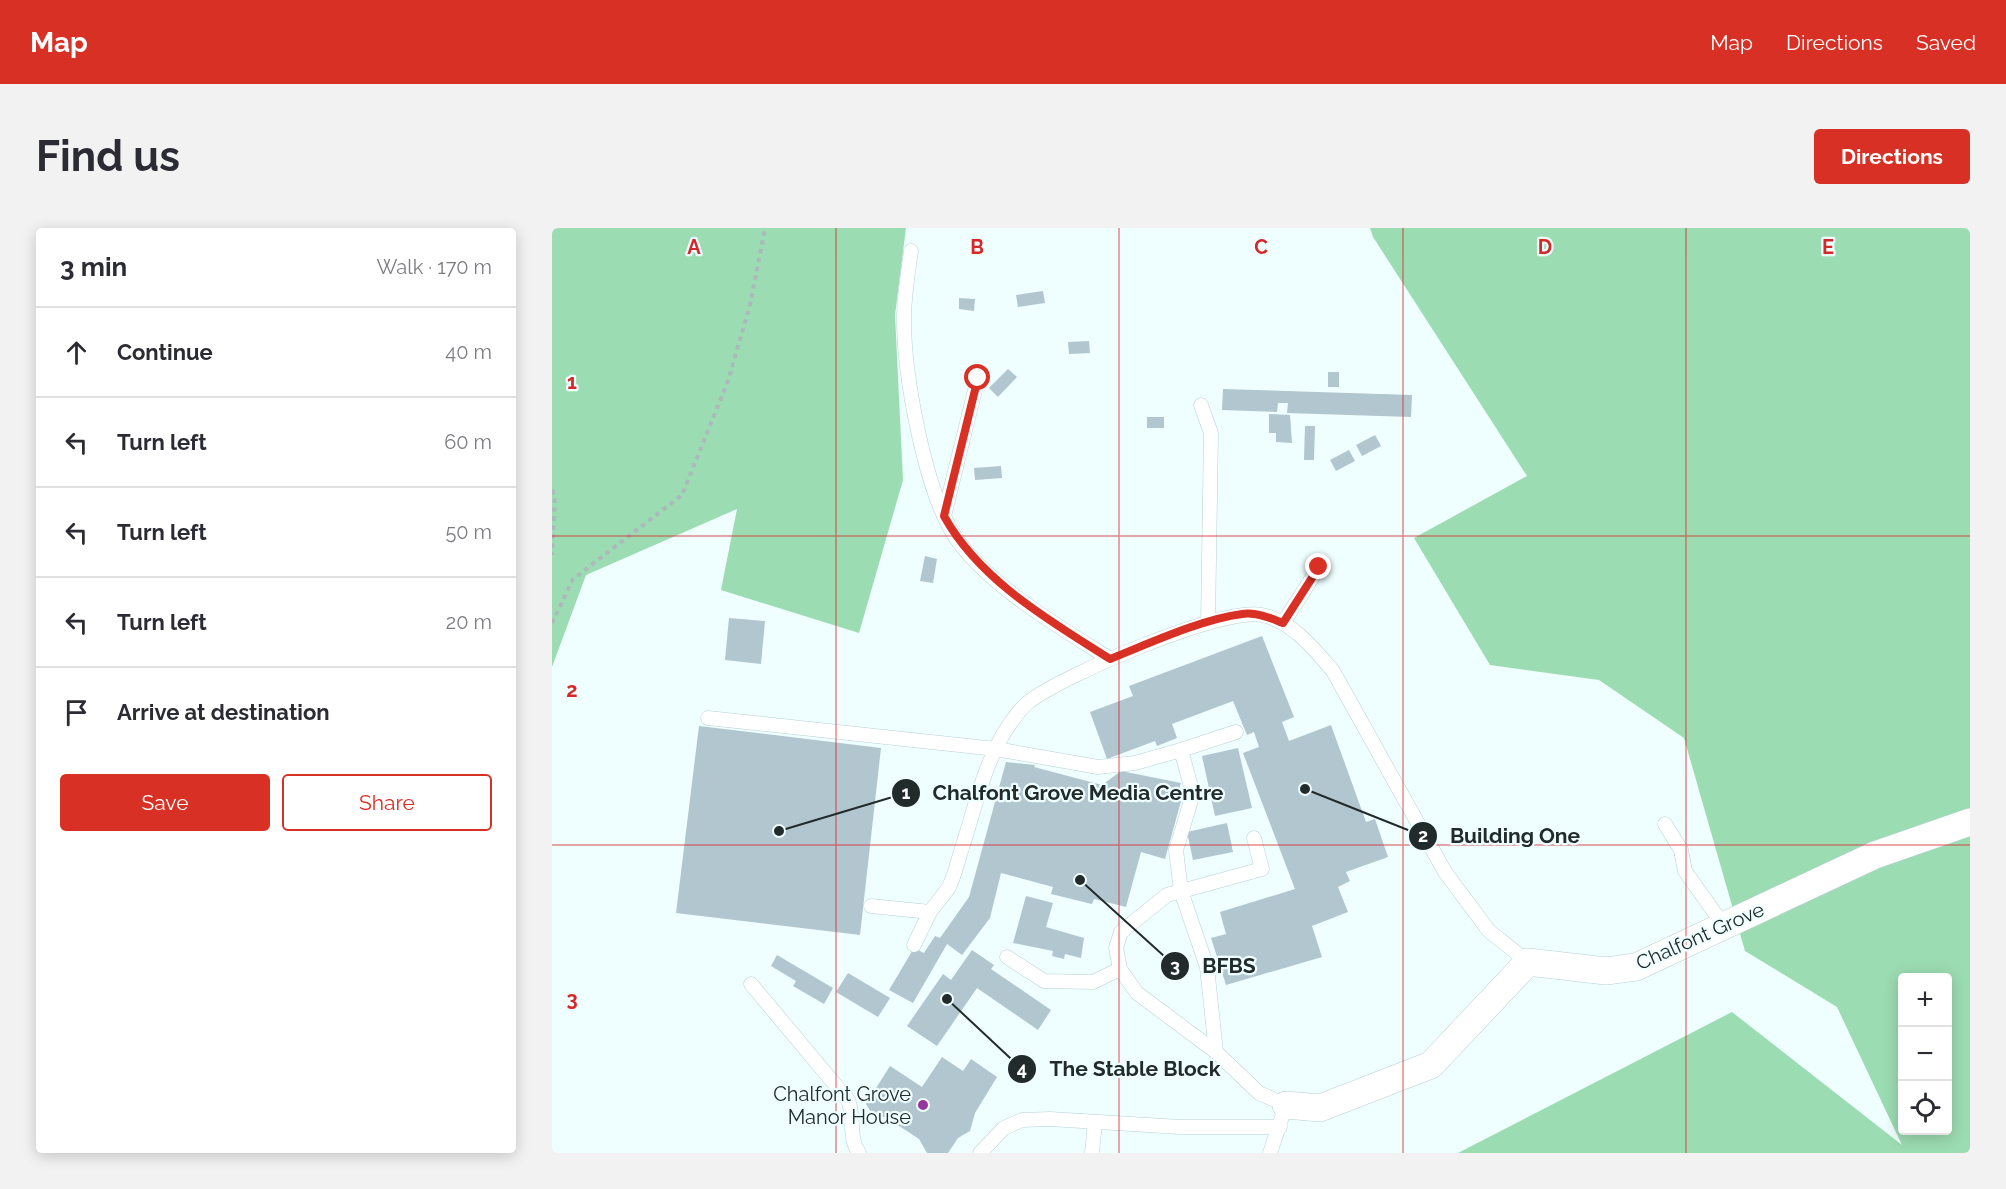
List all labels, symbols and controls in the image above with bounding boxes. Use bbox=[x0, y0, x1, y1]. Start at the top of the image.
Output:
text: Map bbox=[30, 26, 88, 59]
text: Map bbox=[1710, 30, 1753, 55]
text: Directions bbox=[1786, 30, 1883, 55]
text: Saved bbox=[1916, 30, 1976, 55]
button: Directions bbox=[1814, 129, 1970, 184]
text: Find us bbox=[36, 132, 180, 181]
text: A bbox=[687, 235, 701, 259]
text: B bbox=[970, 235, 984, 259]
text: C bbox=[1254, 235, 1268, 259]
text: D bbox=[1538, 235, 1552, 259]
text: E bbox=[1822, 235, 1834, 259]
text: 3 min bbox=[60, 252, 127, 282]
text: Walk · 170 m bbox=[376, 255, 492, 279]
icon: ahead bbox=[60, 336, 93, 369]
text: Continue bbox=[117, 339, 213, 365]
text: 40 m bbox=[445, 340, 492, 364]
route start bbox=[964, 364, 990, 390]
text: 1 bbox=[567, 370, 577, 394]
icon: left bbox=[60, 426, 93, 459]
text: Turn left bbox=[117, 429, 207, 455]
text: 60 m bbox=[444, 430, 492, 454]
icon: left bbox=[60, 516, 93, 549]
text: Turn left bbox=[117, 519, 207, 545]
text: 50 m bbox=[445, 520, 492, 544]
route end bbox=[1305, 553, 1331, 579]
icon: left bbox=[60, 606, 93, 639]
text: Turn left bbox=[117, 609, 207, 635]
text: 20 m bbox=[446, 610, 492, 634]
text: 2 bbox=[566, 678, 578, 702]
icon: arrive bbox=[60, 696, 93, 729]
text: Arrive at destination bbox=[117, 699, 330, 725]
callout: Chalfont Grove Media Centre bbox=[891, 773, 1235, 812]
button: Save bbox=[60, 774, 270, 831]
button: Share bbox=[282, 774, 492, 831]
text: Chalfont Grove Media Centre bbox=[933, 780, 1224, 805]
text: 1 bbox=[902, 782, 911, 803]
callout: Building One bbox=[1408, 816, 1592, 855]
text: Building One bbox=[1450, 823, 1581, 848]
text: 2 bbox=[1418, 825, 1428, 846]
street label: Chalfont Grove bbox=[1632, 897, 1768, 975]
callout: BFBS bbox=[1160, 946, 1268, 985]
text: BFBS bbox=[1202, 953, 1256, 978]
text: 3 bbox=[1170, 955, 1180, 976]
map controls bbox=[1898, 973, 1952, 1135]
button: + bbox=[1898, 973, 1952, 1027]
text: 3 bbox=[566, 987, 578, 1011]
button: − bbox=[1898, 1027, 1952, 1081]
callout: The Stable Block bbox=[1007, 1049, 1232, 1088]
text: The Stable Block bbox=[1050, 1056, 1221, 1081]
text: 4 bbox=[1017, 1058, 1027, 1079]
button: locate bbox=[1898, 1081, 1952, 1135]
place label: Chalfont Grove Manor House bbox=[773, 1082, 911, 1129]
marker: Chalfont Grove Manor House bbox=[916, 1098, 930, 1112]

